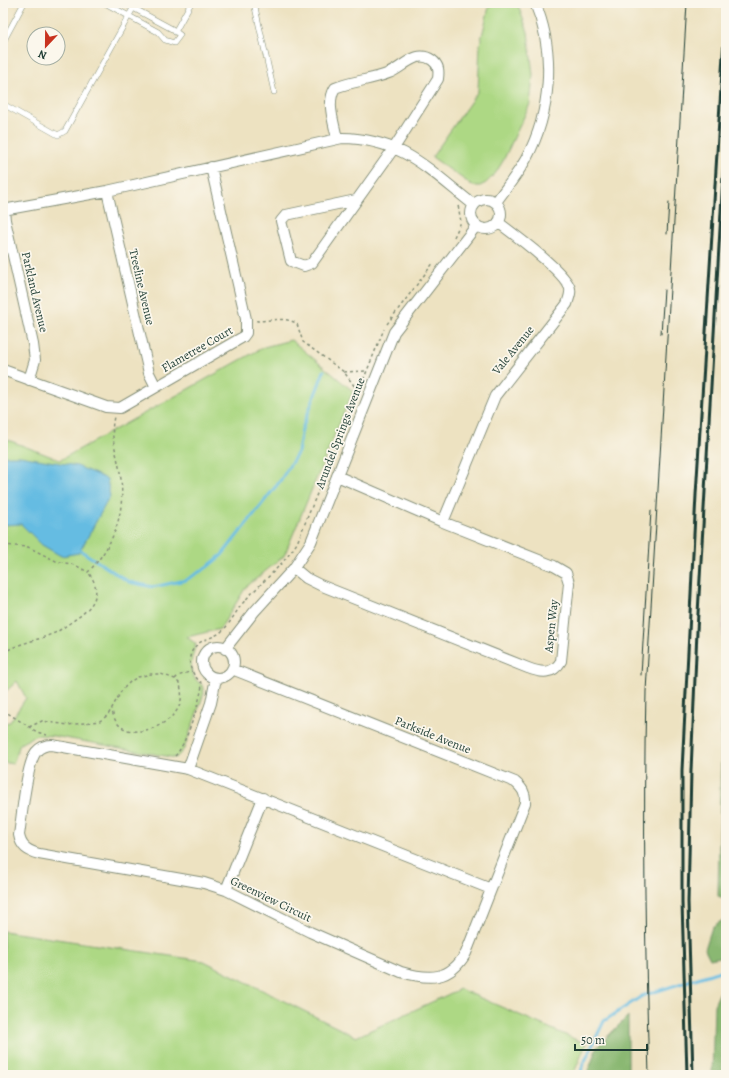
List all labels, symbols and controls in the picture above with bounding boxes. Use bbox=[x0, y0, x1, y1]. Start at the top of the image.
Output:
north arrow bbox=[26, 26, 66, 66]
text: N bbox=[36, 46, 49, 63]
street label: Treeline Avenue bbox=[125, 247, 159, 327]
street label: Parkland Avenue bbox=[18, 250, 52, 334]
street label: Flametree Court bbox=[158, 322, 236, 376]
street label: Vale Avenue bbox=[488, 322, 538, 378]
street label: Arundel Springs Avenue bbox=[311, 375, 369, 492]
street label: Aspen Way bbox=[540, 598, 562, 654]
street label: Parkside Avenue bbox=[393, 712, 473, 758]
street label: Greenview Circuit bbox=[228, 872, 314, 926]
scale bar bbox=[575, 1026, 647, 1052]
text: 50 m bbox=[581, 1032, 605, 1048]

